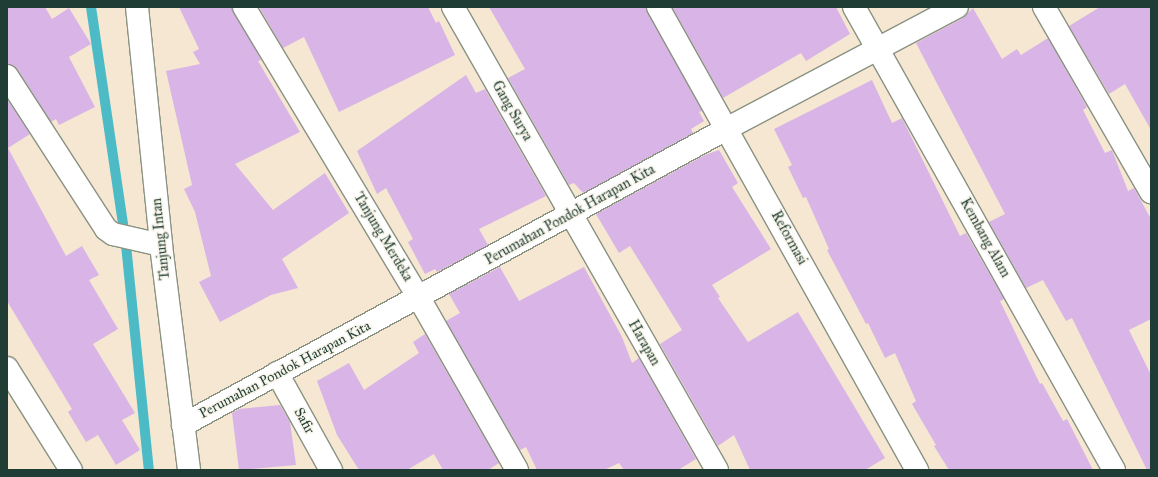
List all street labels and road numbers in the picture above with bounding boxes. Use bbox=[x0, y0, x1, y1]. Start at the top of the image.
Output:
street label: Gang Surya bbox=[488, 78, 536, 144]
street label: Perumahan Pondok Harapan Kita bbox=[482, 161, 658, 269]
street label: Tanjung Merdeka bbox=[350, 189, 416, 285]
street label: Kembang Alam bbox=[956, 195, 1014, 281]
street label: Tanjung Intan bbox=[148, 197, 174, 281]
street label: Reformasi bbox=[767, 208, 811, 268]
street label: Harapan bbox=[624, 317, 664, 369]
street label: Perumahan Pondok Harapan Kita bbox=[196, 318, 374, 422]
street label: Safir bbox=[290, 405, 318, 437]

